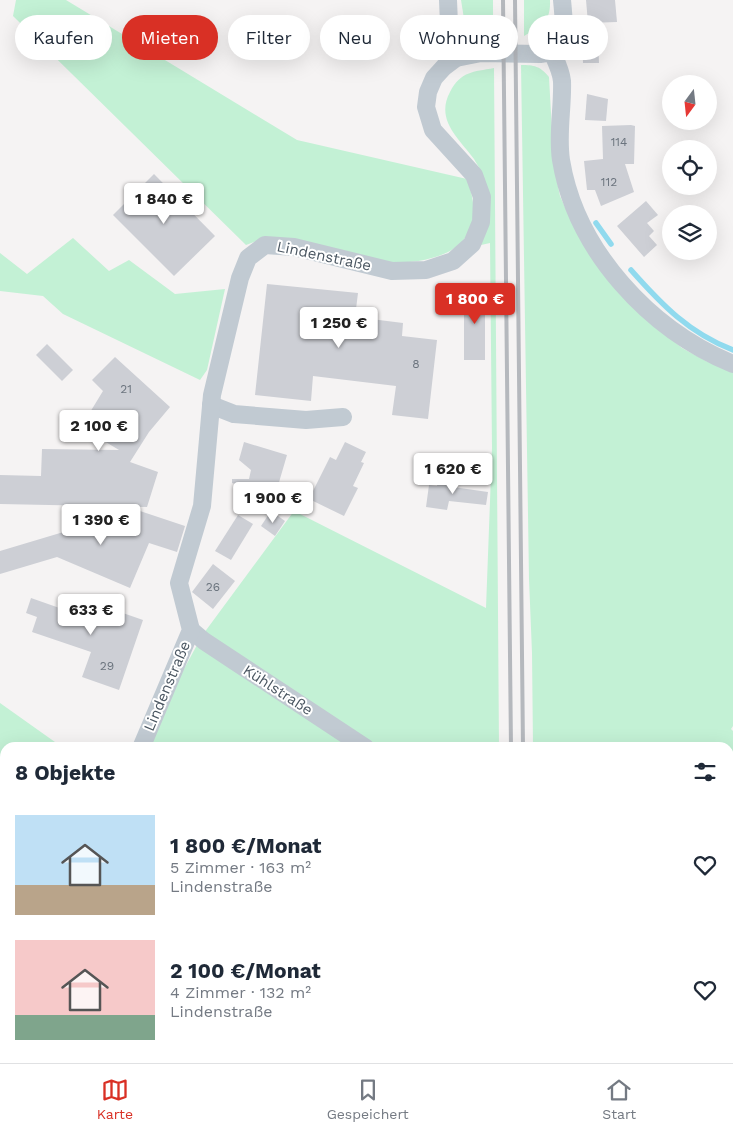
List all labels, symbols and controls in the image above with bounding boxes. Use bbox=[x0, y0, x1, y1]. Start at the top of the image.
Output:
chip: Kaufen bbox=[15, 15, 112, 60]
chip: Mieten bbox=[122, 15, 218, 60]
chip: Filter bbox=[228, 15, 310, 60]
chip: Neu bbox=[320, 15, 390, 60]
chip: Wohnung bbox=[400, 15, 518, 60]
chip: Haus bbox=[528, 15, 608, 60]
north arrow bbox=[662, 75, 718, 130]
map controls bbox=[662, 75, 717, 260]
house number: 114 bbox=[611, 135, 627, 149]
button: locate bbox=[662, 140, 717, 195]
house number: 112 bbox=[601, 175, 617, 189]
pin: 1 840 € bbox=[118, 182, 210, 225]
text: 1 840 € bbox=[135, 189, 193, 208]
button: layers bbox=[662, 205, 717, 260]
street label: Lindenstraße bbox=[275, 237, 373, 275]
pin: 1 800 € bbox=[429, 282, 521, 325]
text: 1 800 € bbox=[446, 289, 504, 308]
pin: 1 250 € bbox=[293, 306, 385, 349]
text: 1 250 € bbox=[311, 313, 367, 332]
house number: 8 bbox=[412, 357, 420, 371]
house number: 21 bbox=[120, 382, 132, 396]
pin: 2 100 € bbox=[53, 410, 145, 452]
text: 2 100 € bbox=[70, 416, 128, 435]
pin: 1 620 € bbox=[407, 452, 499, 495]
text: 1 620 € bbox=[425, 459, 481, 478]
pin: 1 900 € bbox=[227, 482, 319, 524]
text: 1 900 € bbox=[244, 488, 302, 507]
pin: 1 390 € bbox=[55, 504, 147, 546]
text: 1 390 € bbox=[73, 510, 129, 529]
house number: 26 bbox=[206, 580, 220, 594]
pin: 633 € bbox=[56, 594, 126, 636]
text: 633 € bbox=[69, 600, 113, 619]
street label: Lindenstraße bbox=[140, 638, 194, 734]
house number: 29 bbox=[100, 659, 114, 673]
street label: Kühlstraße bbox=[240, 661, 316, 719]
icon: filters bbox=[691, 758, 719, 786]
text: 8 Objekte bbox=[15, 760, 115, 785]
text: 1 800 €/Monat bbox=[170, 833, 321, 858]
icon: home bbox=[55, 835, 115, 895]
icon: heart bbox=[691, 851, 719, 879]
text: 5 Zimmer · 163 m² bbox=[170, 858, 311, 877]
text: Lindenstraße bbox=[170, 877, 273, 896]
text: 2 100 €/Monat bbox=[170, 958, 321, 983]
icon: home bbox=[55, 960, 115, 1020]
icon: heart bbox=[691, 976, 719, 1004]
text: 4 Zimmer · 132 m² bbox=[170, 983, 311, 1002]
text: Lindenstraße bbox=[170, 1002, 273, 1021]
tab: Karte bbox=[97, 1076, 133, 1122]
tab: Gespeichert bbox=[327, 1076, 409, 1122]
tab: Start bbox=[602, 1076, 636, 1122]

